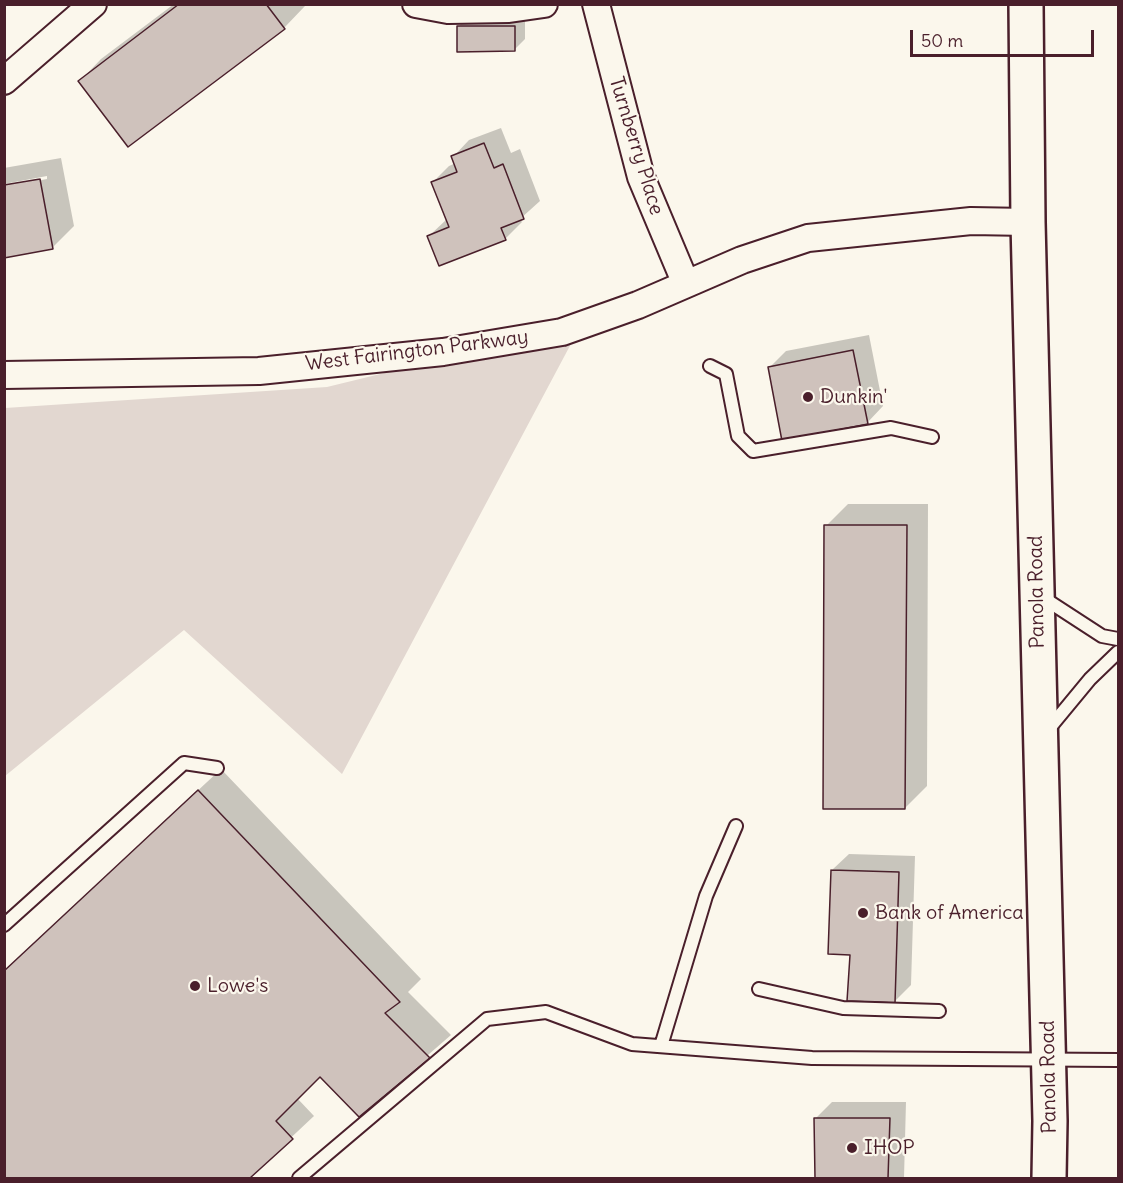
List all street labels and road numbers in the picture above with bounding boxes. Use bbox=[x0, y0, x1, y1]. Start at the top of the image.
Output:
street label: Turnberry Place bbox=[604, 74, 668, 218]
street label: West Fairington Parkway bbox=[304, 325, 530, 377]
street label: Panola Road bbox=[1024, 535, 1050, 649]
street label: Panola Road bbox=[1036, 1020, 1062, 1134]

